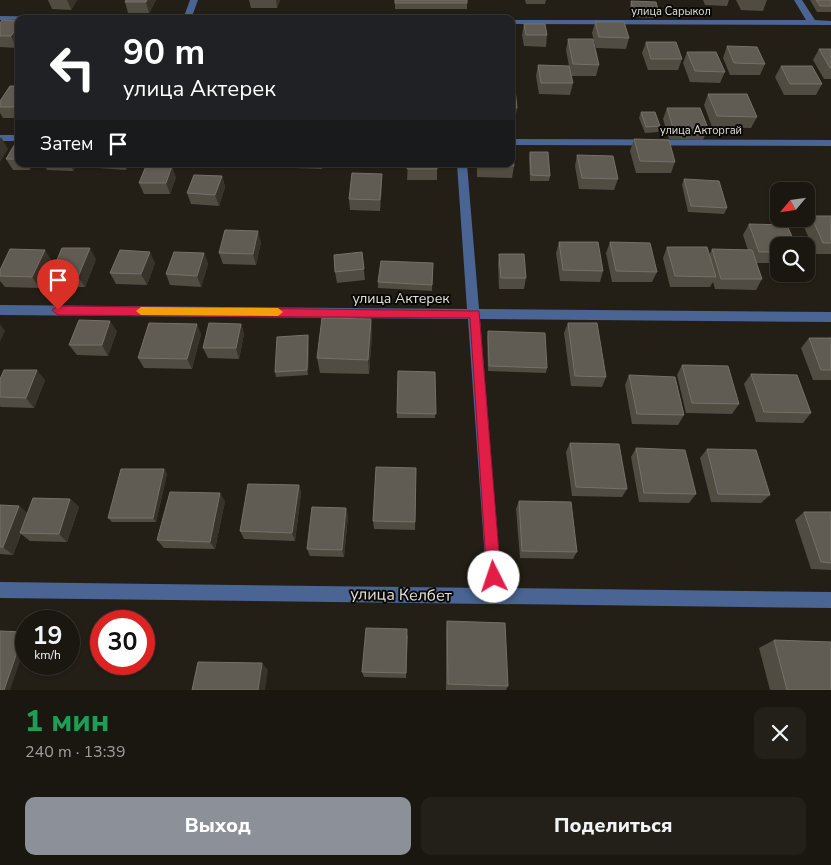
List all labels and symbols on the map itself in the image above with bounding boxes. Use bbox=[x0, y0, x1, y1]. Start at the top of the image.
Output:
street label: улица Сарыкол bbox=[631, 4, 711, 19]
street label: улица Акторгай bbox=[660, 123, 742, 138]
north arrow bbox=[770, 182, 815, 228]
pin bbox=[37, 259, 79, 310]
street label: улица Актерек bbox=[352, 289, 450, 308]
position arrow bbox=[467, 550, 519, 602]
street label: улица Келбет bbox=[350, 583, 453, 607]
speed limit sign: 30 bbox=[90, 610, 155, 675]

